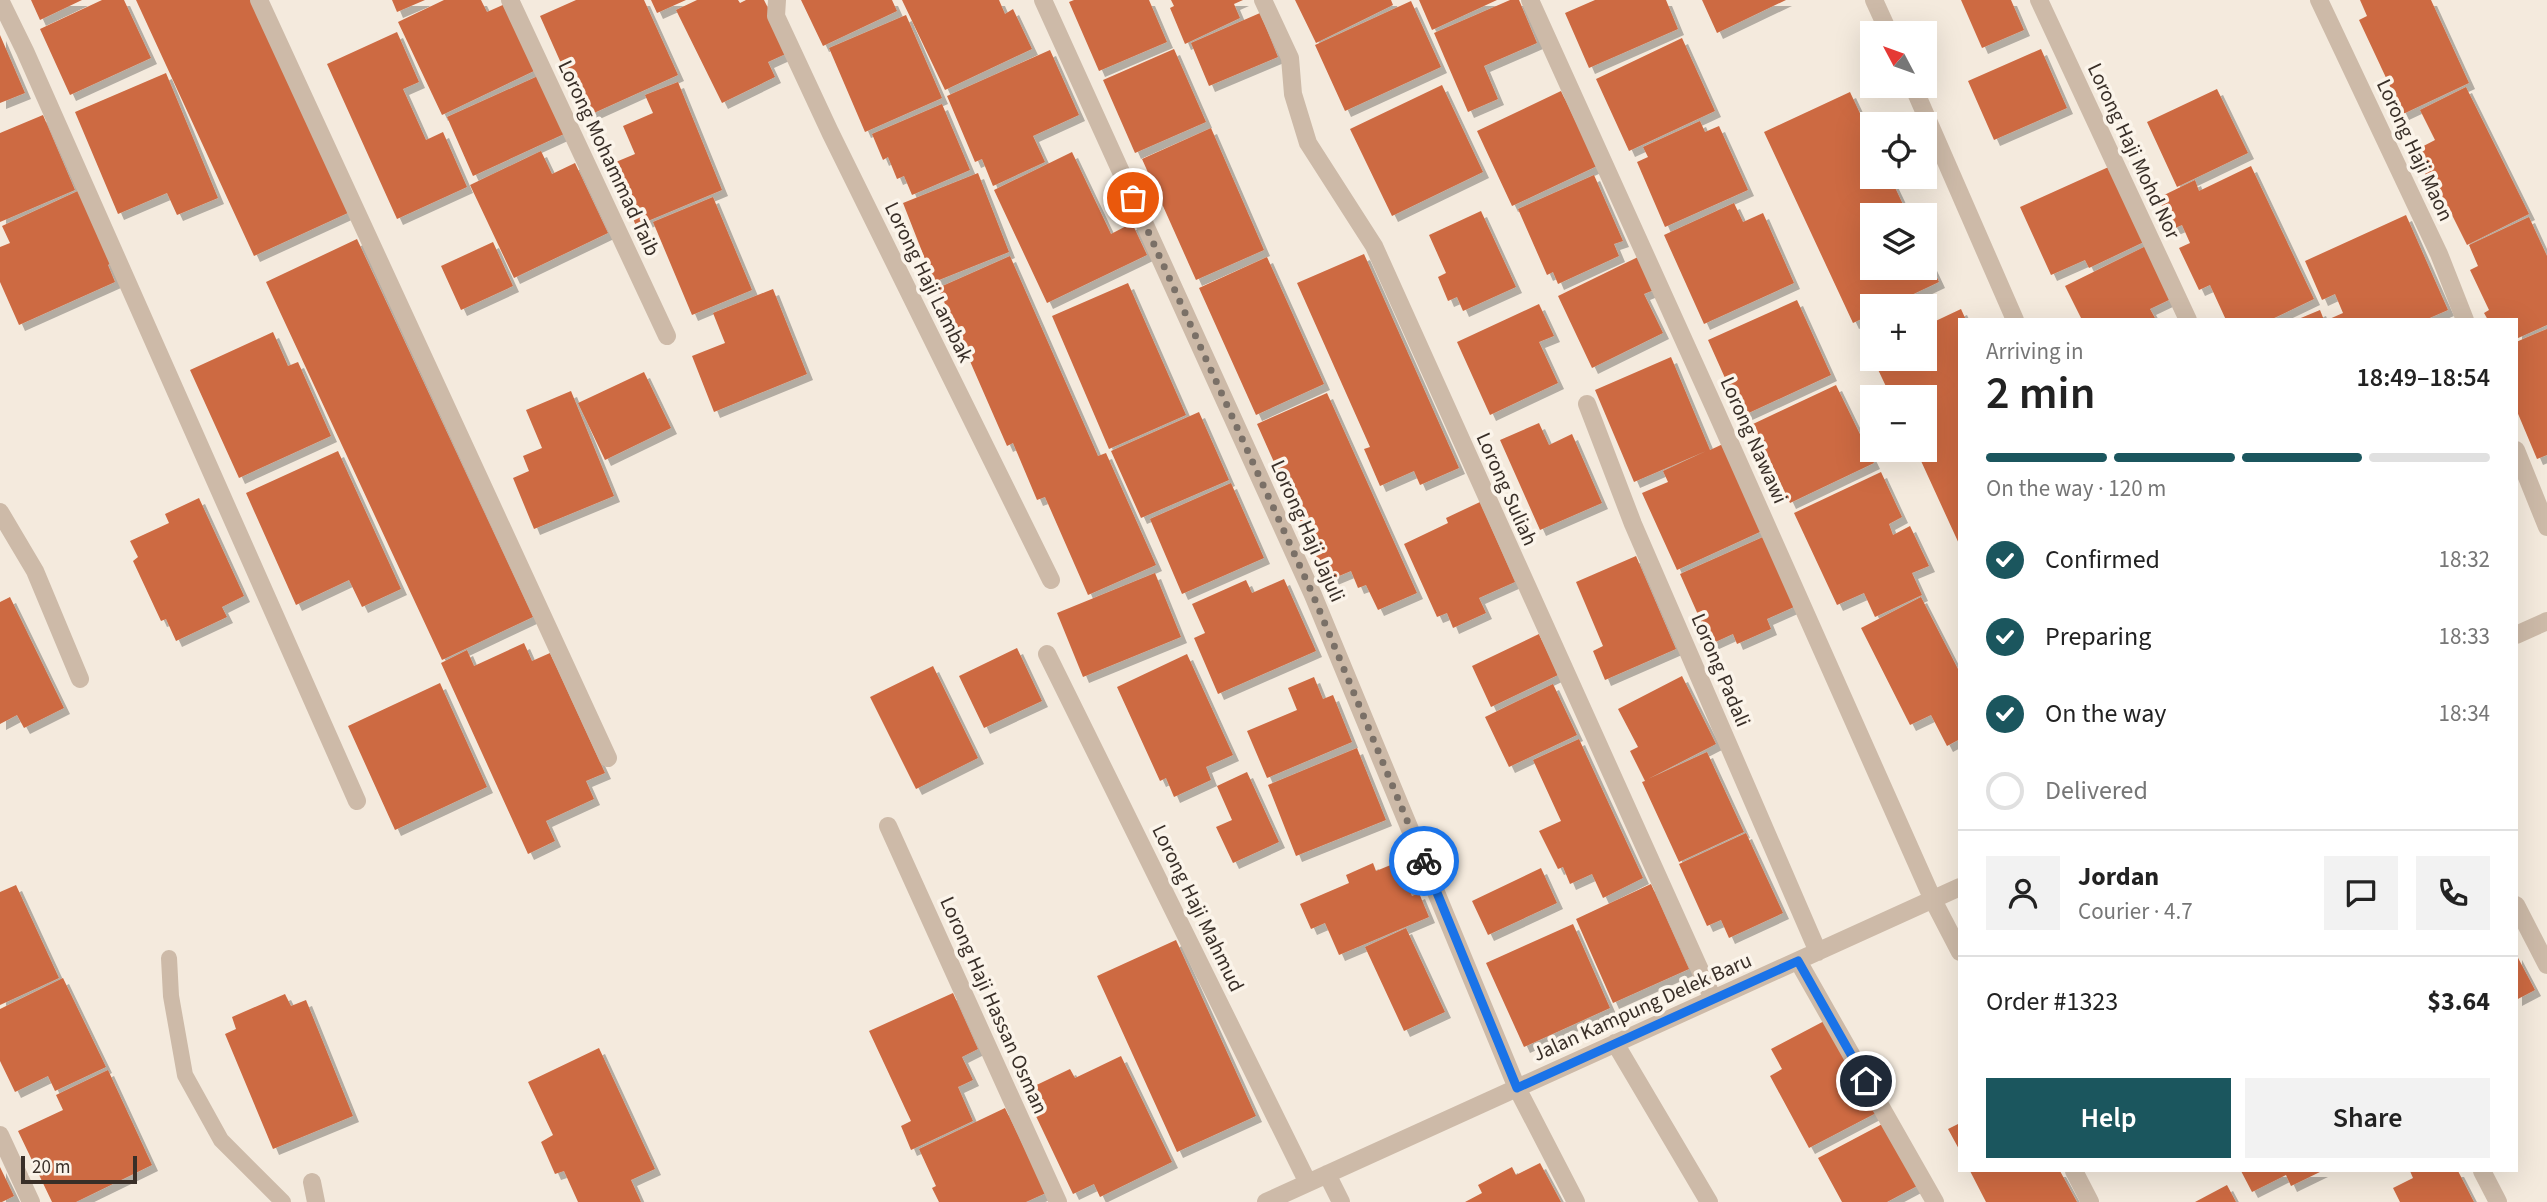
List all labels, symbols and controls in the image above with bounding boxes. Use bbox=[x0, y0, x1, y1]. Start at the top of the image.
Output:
north arrow bbox=[1860, 21, 1937, 98]
map controls bbox=[1860, 21, 1937, 462]
street label: Lorong Mohammad Taib bbox=[550, 55, 668, 261]
street label: Lorong Haji Mohd Nor bbox=[2080, 58, 2188, 245]
street label: Lorong Haji Maon bbox=[2369, 74, 2461, 226]
button: locate bbox=[1860, 112, 1937, 189]
pin bbox=[1103, 168, 1163, 228]
icon: bag bbox=[1114, 179, 1152, 217]
street label: Lorong Haji Lambak bbox=[877, 197, 981, 368]
button: layers bbox=[1860, 203, 1937, 280]
button: + bbox=[1860, 294, 1937, 371]
text: Arriving in bbox=[1986, 335, 2084, 368]
text: 18:49–18:54 bbox=[2357, 359, 2490, 396]
text: 2 min bbox=[1986, 361, 2095, 426]
street label: Lorong Nawawi bbox=[1713, 372, 1795, 508]
button: − bbox=[1860, 385, 1937, 462]
street label: Lorong Suliah bbox=[1469, 428, 1545, 550]
street label: Lorong Haji Jajuli bbox=[1263, 455, 1353, 607]
text: On the way · 120 m bbox=[1986, 472, 2166, 505]
icon: check bbox=[1986, 541, 2024, 579]
text: Confirmed bbox=[2045, 541, 2160, 578]
text: 18:32 bbox=[2439, 543, 2490, 576]
street label: Lorong Padali bbox=[1684, 609, 1758, 731]
icon: check bbox=[1986, 618, 2024, 656]
text: Preparing bbox=[2045, 618, 2151, 655]
text: 18:33 bbox=[2439, 620, 2490, 653]
icon: check bbox=[1986, 695, 2024, 733]
text: On the way bbox=[2045, 695, 2166, 732]
text: 18:34 bbox=[2439, 697, 2490, 730]
text: Delivered bbox=[2045, 772, 2148, 809]
street label: Lorong Haji Mahmud bbox=[1144, 819, 1252, 997]
courier bbox=[1389, 826, 1459, 896]
icon: bike bbox=[1405, 842, 1443, 880]
button: person bbox=[1986, 856, 2060, 930]
button: chat bbox=[2324, 856, 2398, 930]
button: phone bbox=[2416, 856, 2490, 930]
text: Jordan bbox=[2078, 858, 2159, 895]
street label: Lorong Haji Hassan Osman bbox=[932, 891, 1056, 1119]
text: Courier · 4.7 bbox=[2078, 895, 2193, 928]
street label: Jalan Kampung Delek Baru bbox=[1528, 945, 1756, 1069]
text: Order #1323 bbox=[1986, 983, 2118, 1020]
text: $3.64 bbox=[2427, 983, 2490, 1020]
pin bbox=[1836, 1051, 1896, 1111]
icon: home bbox=[1847, 1062, 1885, 1100]
button: Help bbox=[1986, 1078, 2231, 1158]
button: Share bbox=[2245, 1078, 2490, 1158]
scale bar bbox=[21, 1153, 136, 1185]
text: 20 m bbox=[32, 1154, 70, 1181]

